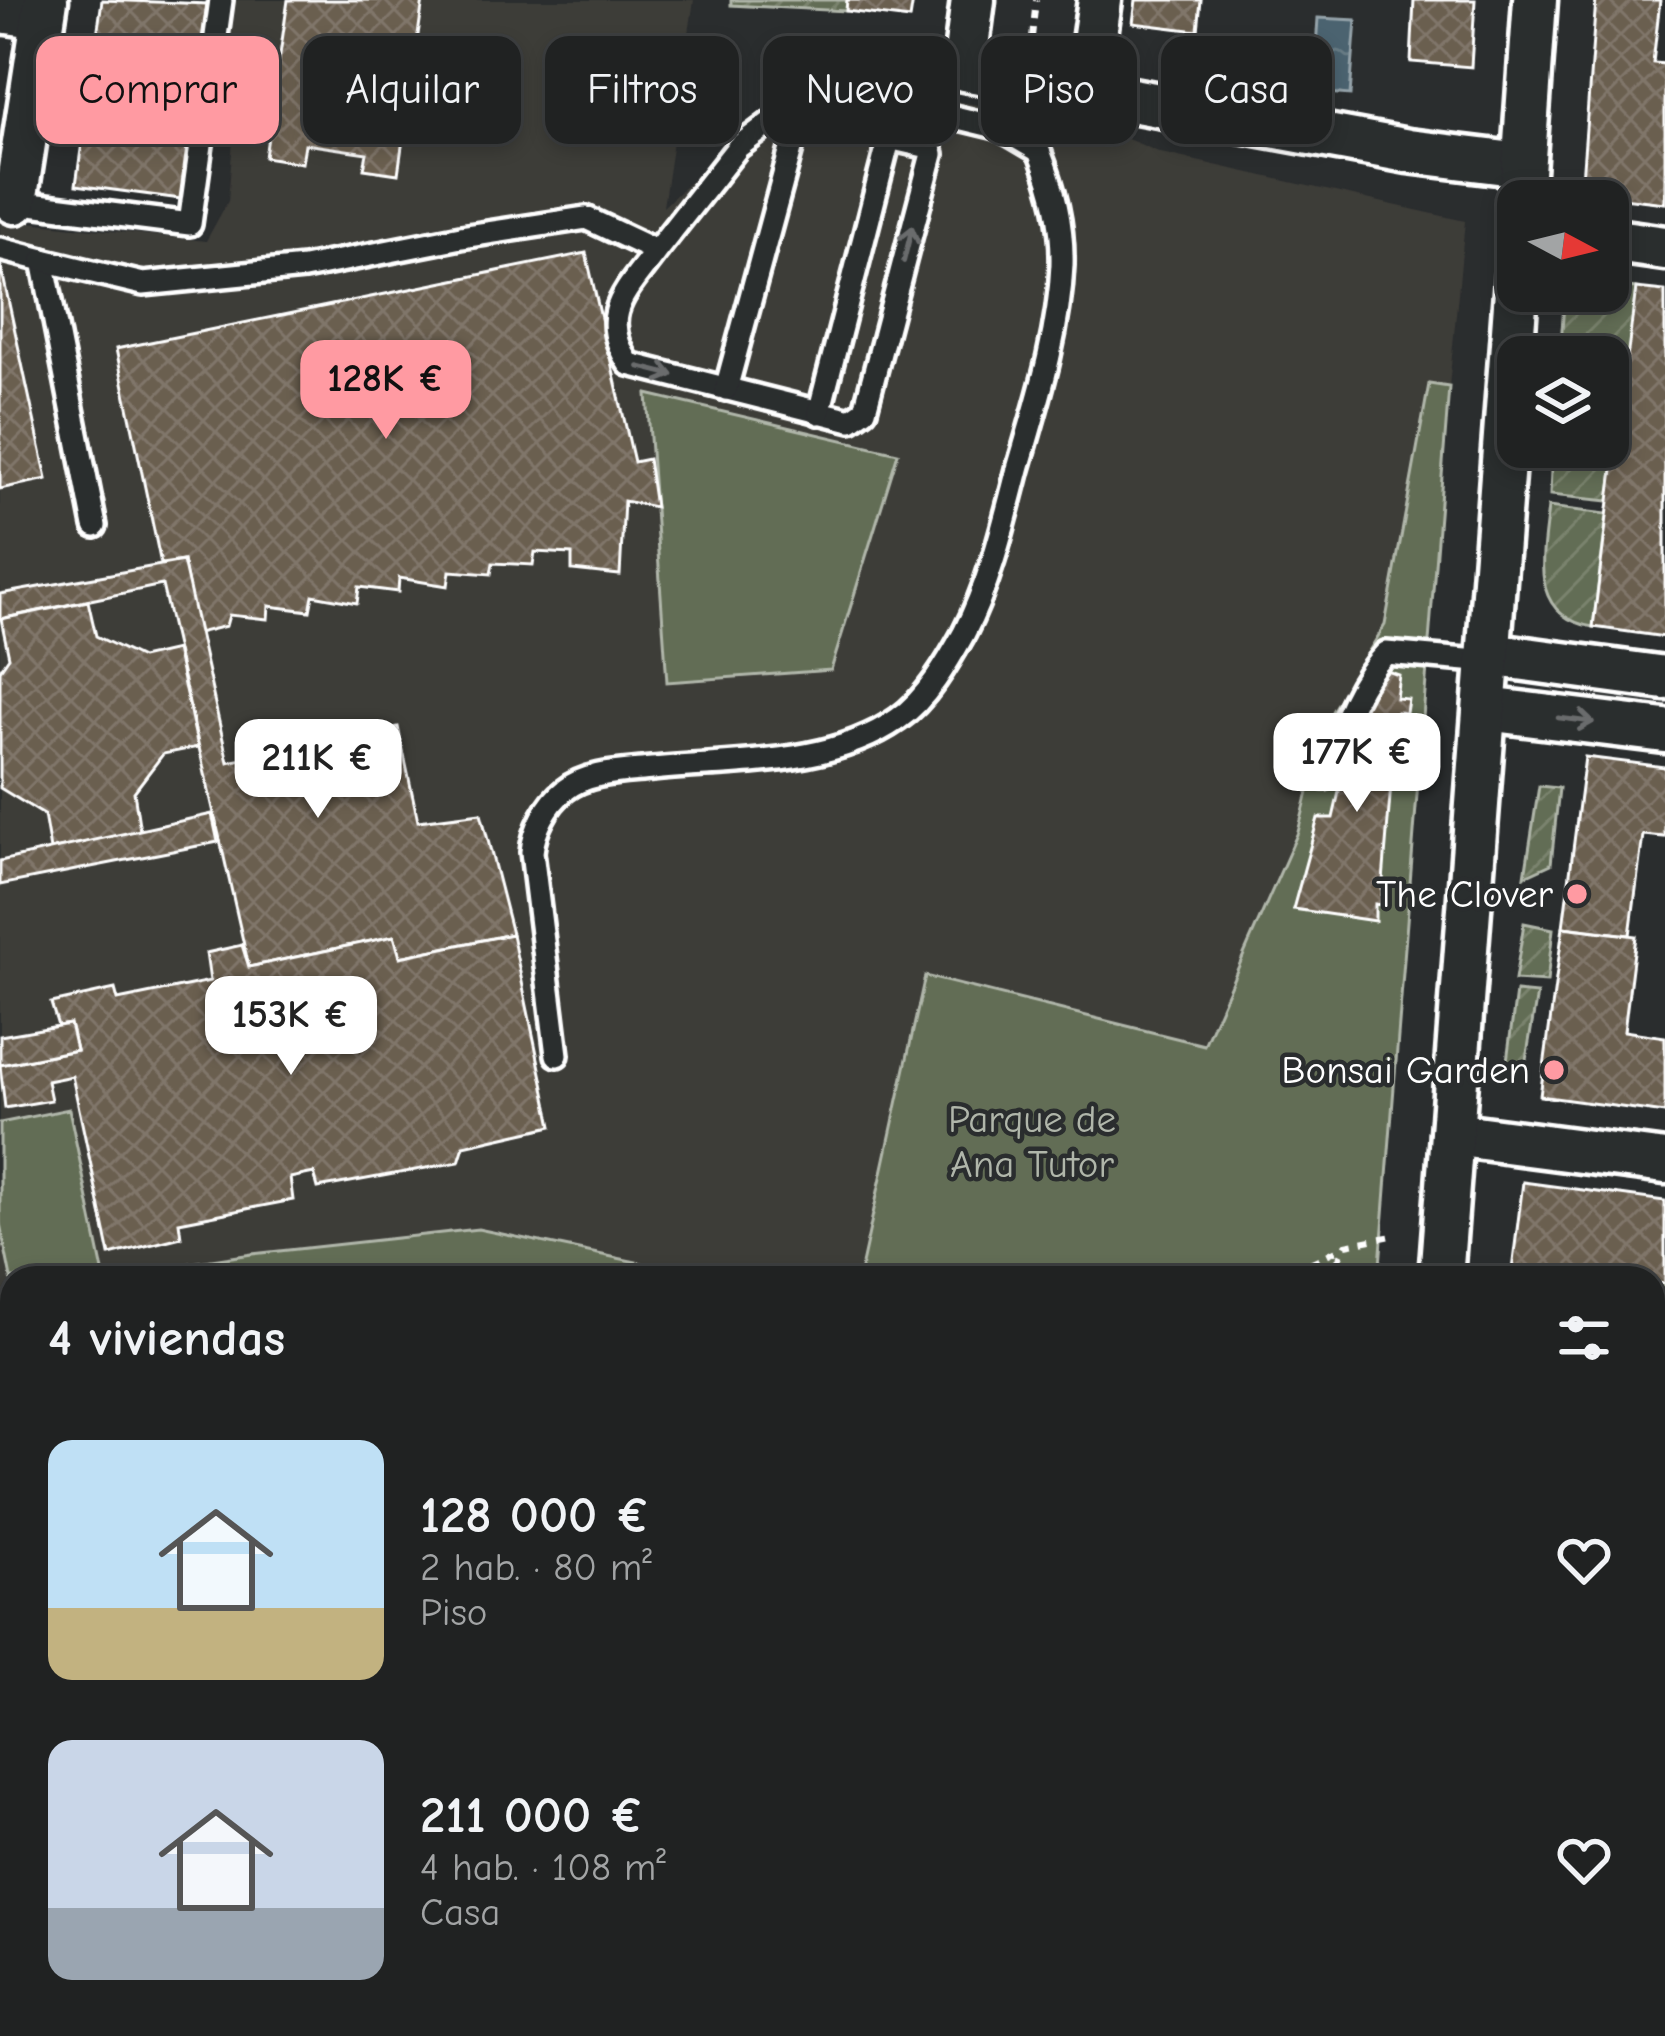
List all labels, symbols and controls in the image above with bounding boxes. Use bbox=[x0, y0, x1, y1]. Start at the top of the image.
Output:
chip: Comprar bbox=[36, 36, 279, 144]
chip: Alquilar bbox=[303, 36, 521, 144]
chip: Filtros bbox=[545, 36, 739, 144]
chip: Nuevo bbox=[763, 36, 957, 144]
chip: Piso bbox=[981, 36, 1137, 144]
chip: Casa bbox=[1161, 36, 1332, 144]
north arrow bbox=[1497, 180, 1629, 312]
map controls bbox=[1497, 180, 1629, 468]
one-way arrow bbox=[898, 226, 920, 264]
button: layers bbox=[1497, 336, 1629, 468]
pin: 128K € bbox=[288, 340, 484, 442]
text: 128K € bbox=[327, 356, 445, 401]
one-way arrow bbox=[637, 361, 675, 383]
one-way arrow bbox=[1555, 709, 1594, 731]
pin: 177K € bbox=[1259, 713, 1455, 815]
pin: 211K € bbox=[220, 719, 416, 821]
text: 177K € bbox=[1300, 729, 1414, 774]
text: 211K € bbox=[262, 735, 374, 780]
place label: The Clover bbox=[1376, 872, 1554, 917]
marker: The Clover bbox=[1564, 881, 1590, 907]
pin: 153K € bbox=[193, 976, 389, 1078]
text: 153K € bbox=[232, 992, 350, 1037]
place label: Bonsai Garden bbox=[1281, 1048, 1530, 1093]
marker: Bonsai Garden bbox=[1541, 1057, 1567, 1083]
park label: Parque de Ana Tutor bbox=[948, 1097, 1116, 1187]
icon: filters bbox=[1551, 1305, 1617, 1371]
text: 4 viviendas bbox=[48, 1309, 285, 1368]
text: 128 000 € bbox=[420, 1486, 651, 1545]
icon: home bbox=[144, 1488, 288, 1632]
icon: heart bbox=[1551, 1527, 1617, 1593]
text: 2 hab. · 80 m² bbox=[420, 1545, 652, 1590]
text: Piso bbox=[420, 1590, 487, 1635]
text: 211 000 € bbox=[420, 1786, 644, 1845]
icon: home bbox=[144, 1788, 288, 1932]
icon: heart bbox=[1551, 1827, 1617, 1893]
text: 4 hab. · 108 m² bbox=[420, 1845, 666, 1890]
text: Casa bbox=[420, 1890, 500, 1935]

